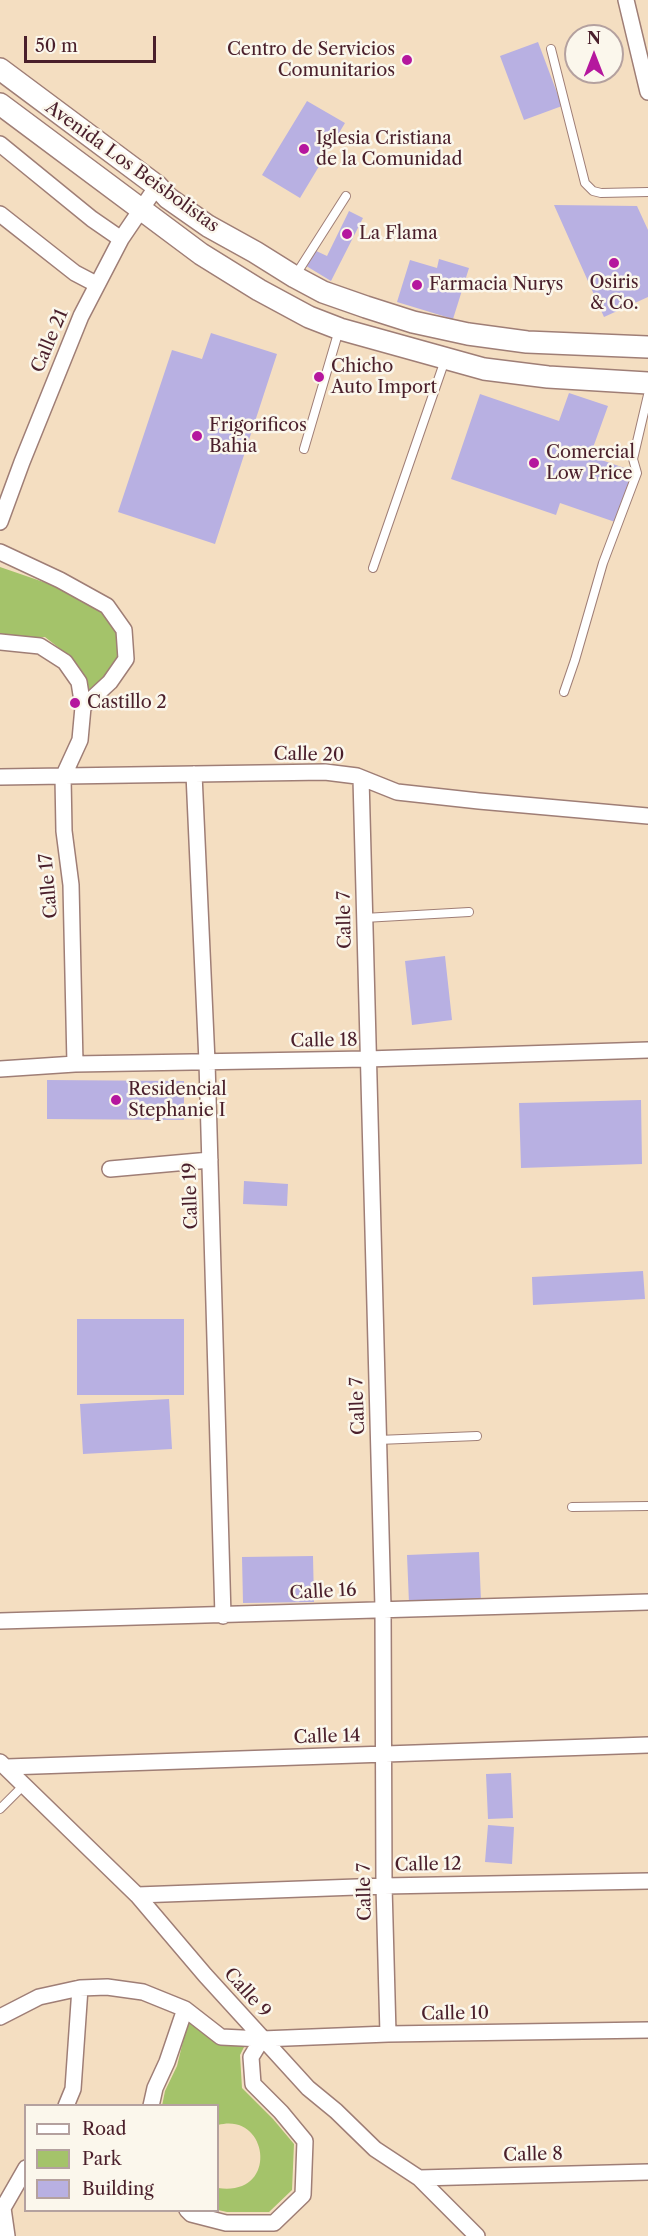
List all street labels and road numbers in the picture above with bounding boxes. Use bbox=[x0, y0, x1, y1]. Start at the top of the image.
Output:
street label: Avenida Los Beisbolistas bbox=[41, 97, 223, 237]
street label: Calle 21 bbox=[27, 306, 73, 376]
street label: Calle 20 bbox=[273, 744, 345, 766]
street label: Calle 17 bbox=[35, 852, 63, 920]
street label: Calle 7 bbox=[334, 891, 356, 949]
street label: Calle 18 bbox=[290, 1030, 358, 1052]
street label: Calle 19 bbox=[179, 1162, 203, 1230]
street label: Calle 7 bbox=[346, 1377, 370, 1435]
street label: Calle 16 bbox=[289, 1579, 357, 1605]
street label: Calle 14 bbox=[293, 1725, 361, 1749]
street label: Calle 12 bbox=[394, 1854, 462, 1876]
street label: Calle 7 bbox=[354, 1863, 376, 1921]
street label: Calle 9 bbox=[219, 1964, 275, 2022]
street label: Calle 10 bbox=[421, 2003, 489, 2025]
street label: Calle 8 bbox=[503, 2144, 563, 2166]

